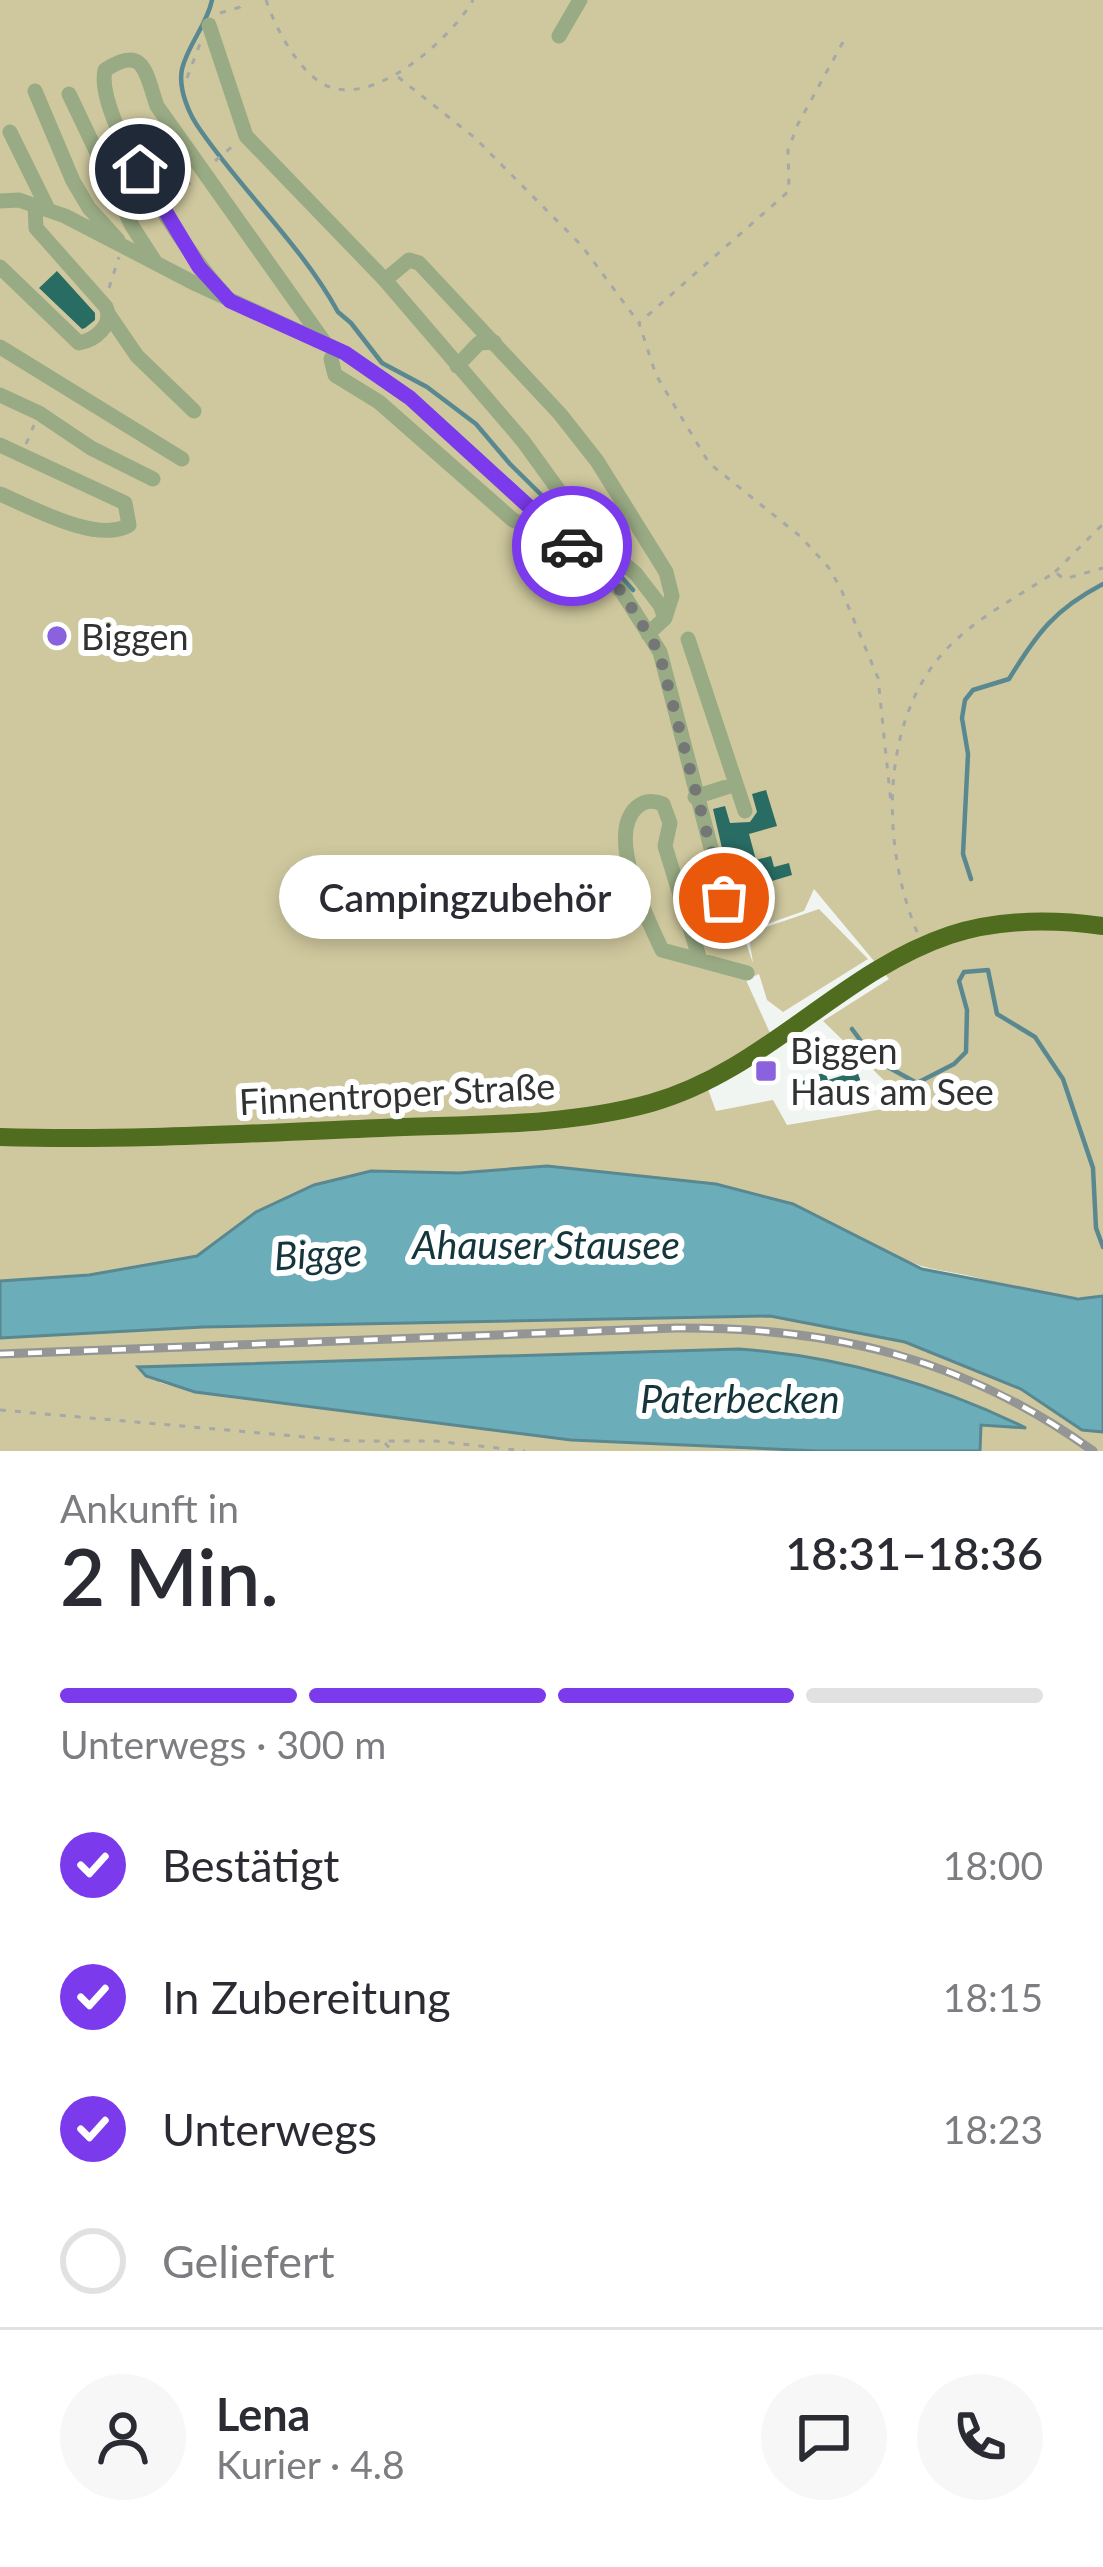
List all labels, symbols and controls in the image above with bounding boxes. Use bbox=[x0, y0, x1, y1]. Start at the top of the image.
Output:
pin bbox=[89, 118, 191, 220]
icon: home bbox=[107, 136, 173, 202]
courier bbox=[512, 486, 632, 606]
icon: car bbox=[539, 513, 605, 579]
place label: Biggen bbox=[81, 614, 189, 658]
marker: Biggen bbox=[44, 623, 70, 649]
pin bbox=[673, 847, 775, 949]
callout: Campingzubehör bbox=[280, 856, 652, 940]
icon: bag bbox=[691, 865, 757, 931]
text: Campingzubehör bbox=[319, 874, 611, 920]
place label: Biggen Haus am See bbox=[790, 1028, 994, 1113]
marker: Biggen Haus am See bbox=[753, 1058, 779, 1084]
street label: Finnentroper Straße bbox=[238, 1063, 556, 1123]
water label: Ahauser Stausee bbox=[410, 1221, 680, 1267]
water label: Bigge bbox=[273, 1228, 363, 1278]
water label: Paterbecken bbox=[640, 1375, 840, 1421]
text: Ankunft in bbox=[60, 1485, 239, 1531]
text: 18:31–18:36 bbox=[785, 1526, 1043, 1580]
text: 2 Min. bbox=[60, 1529, 279, 1623]
text: Unterwegs · 300 m bbox=[60, 1721, 386, 1767]
icon: check bbox=[60, 1832, 126, 1898]
text: Bestätigt bbox=[162, 1838, 339, 1892]
text: 18:00 bbox=[943, 1842, 1043, 1888]
icon: check bbox=[60, 1964, 126, 2030]
text: In Zubereitung bbox=[162, 1970, 451, 2024]
text: 18:15 bbox=[943, 1974, 1043, 2020]
icon: check bbox=[60, 2096, 126, 2162]
text: Unterwegs bbox=[162, 2102, 377, 2156]
text: 18:23 bbox=[943, 2106, 1043, 2152]
text: Geliefert bbox=[162, 2234, 335, 2288]
button: person bbox=[60, 2374, 186, 2500]
button: chat bbox=[761, 2374, 887, 2500]
button: phone bbox=[917, 2374, 1043, 2500]
text: Lena bbox=[216, 2387, 310, 2441]
text: Kurier · 4.8 bbox=[216, 2441, 405, 2487]

